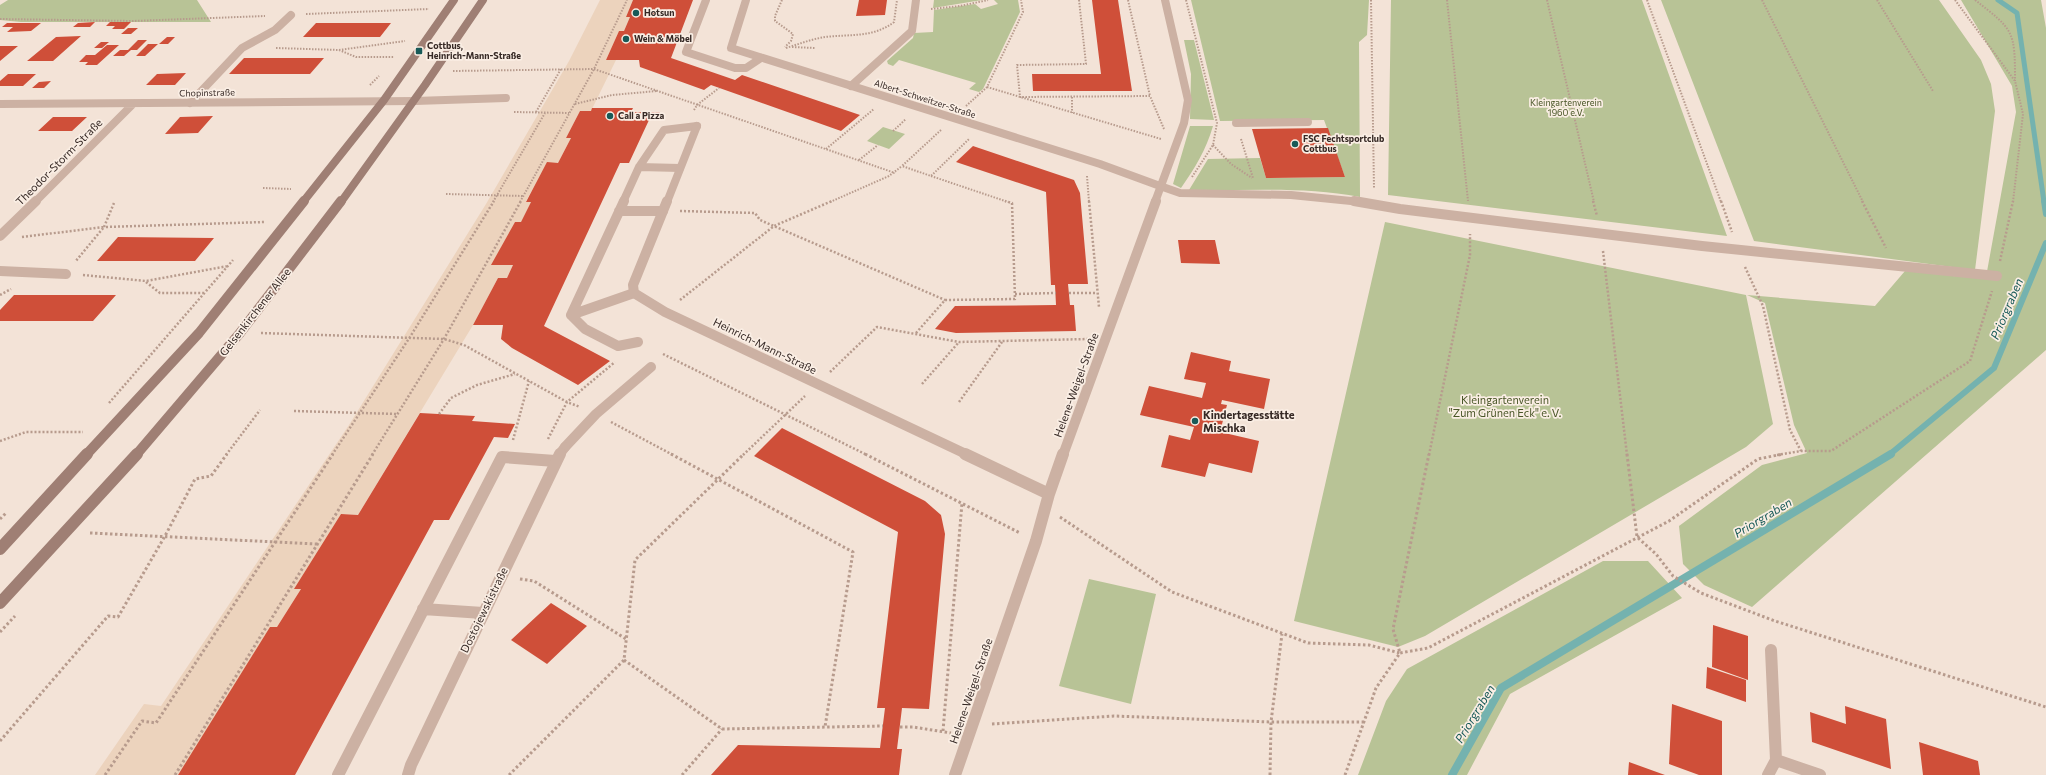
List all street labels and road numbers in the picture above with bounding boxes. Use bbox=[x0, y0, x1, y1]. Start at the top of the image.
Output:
street label: Albert-Schweitzer-Straße bbox=[873, 77, 978, 120]
street label: Chopinstraße bbox=[179, 87, 235, 98]
street label: Theodor-Storm-Straße bbox=[13, 116, 105, 208]
street label: Gelsenkirchener Allee bbox=[216, 265, 293, 358]
street label: Heinrich-Mann-Straße bbox=[711, 315, 819, 376]
street label: Helene-Weigel-Straße bbox=[1051, 331, 1101, 439]
street label: Dostojewskistraße bbox=[457, 565, 510, 655]
street label: Helene-Weigel-Straße bbox=[946, 636, 995, 745]

